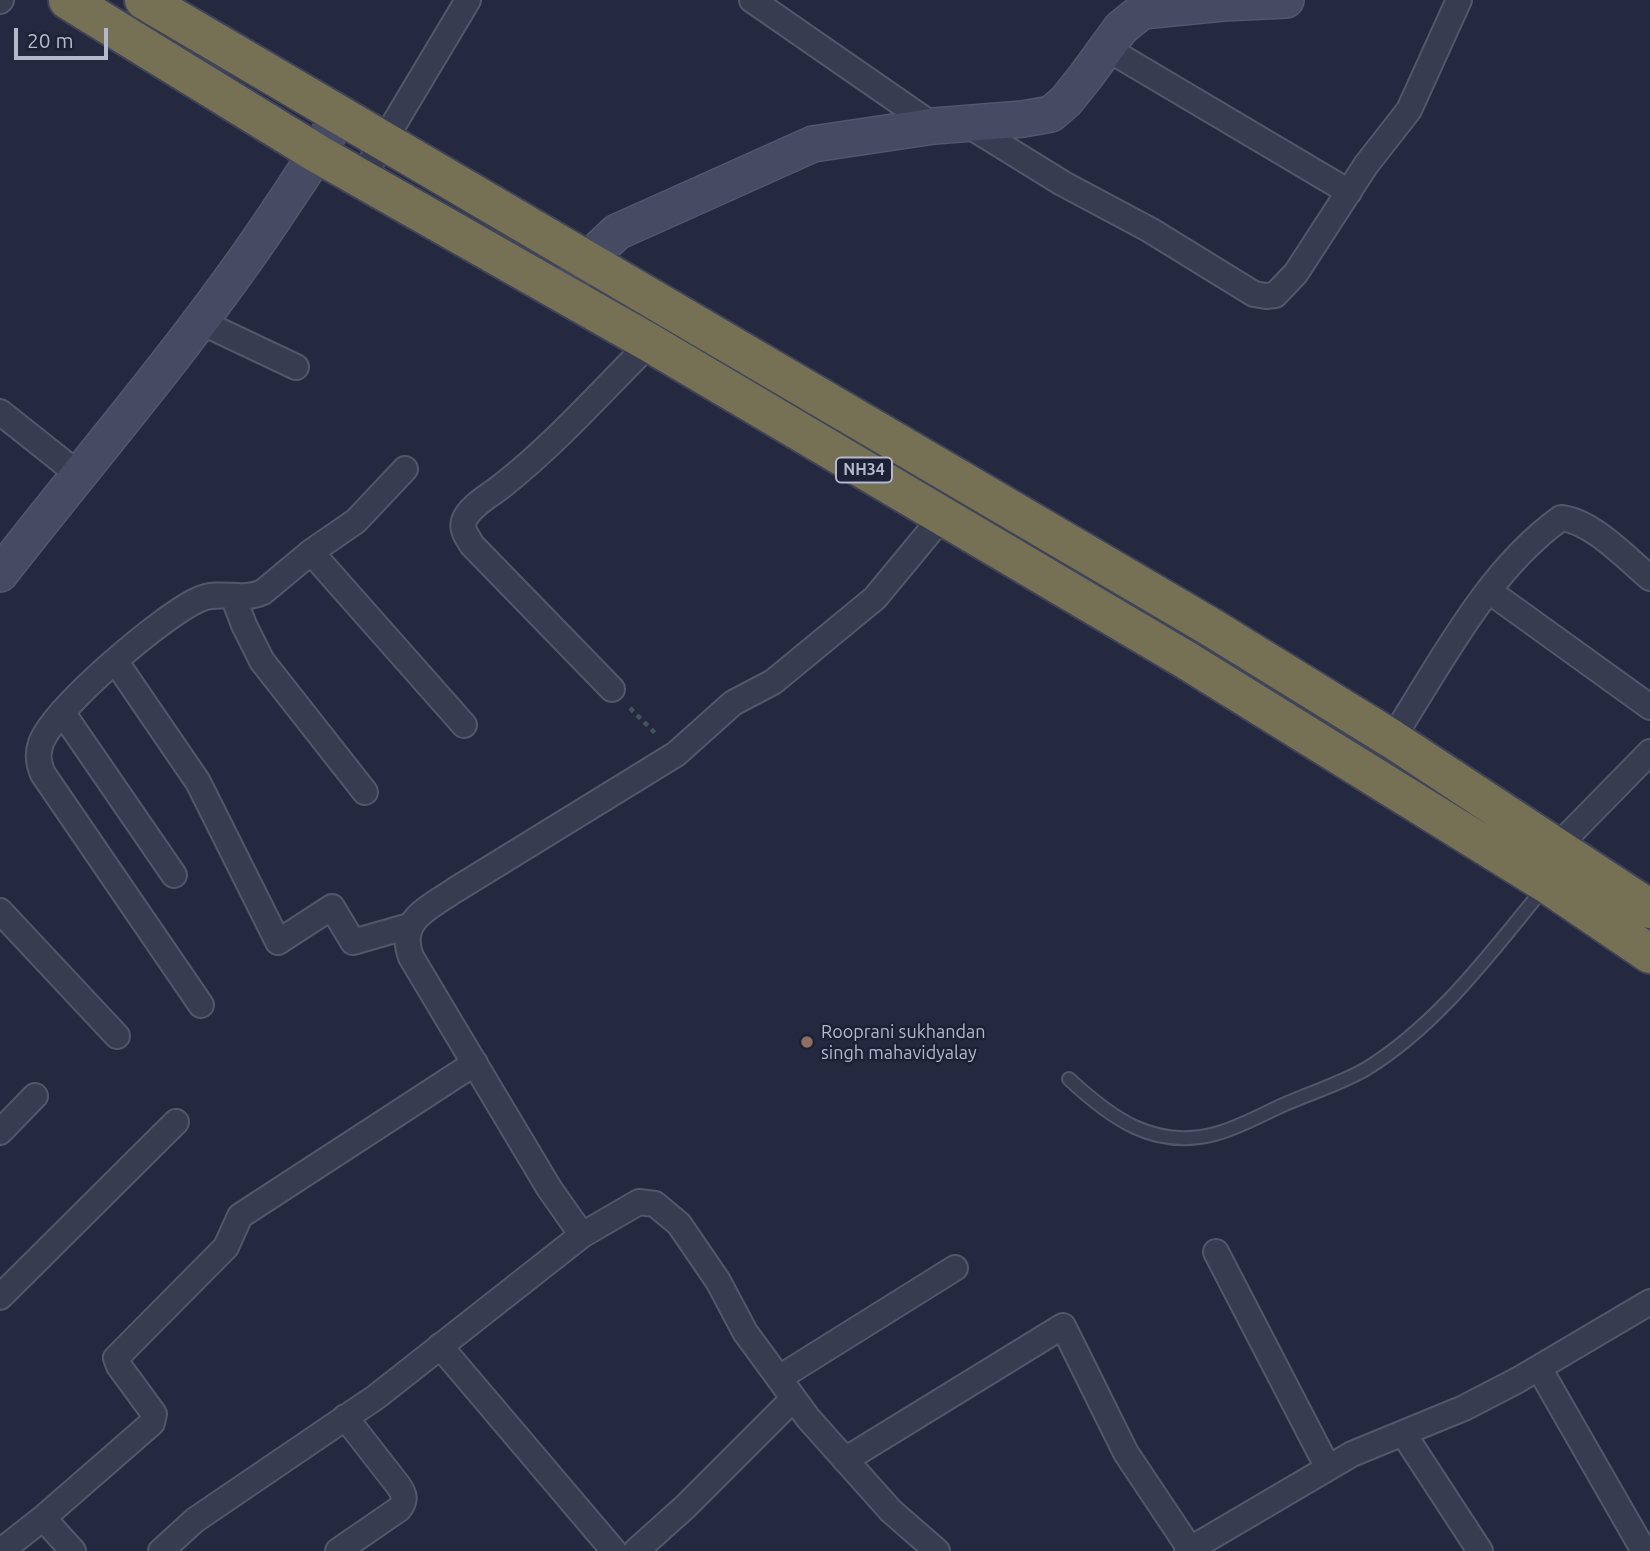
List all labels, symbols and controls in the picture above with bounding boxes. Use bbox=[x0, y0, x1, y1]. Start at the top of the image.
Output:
scale bar bbox=[18, 14, 112, 58]
text: 20 m bbox=[27, 28, 74, 52]
road number: NH34 bbox=[836, 457, 892, 482]
place label: Rooprani sukhandan singh mahavidyalay bbox=[821, 1021, 986, 1064]
marker: Rooprani sukhandan singh mahavidyalay bbox=[799, 1034, 815, 1050]

